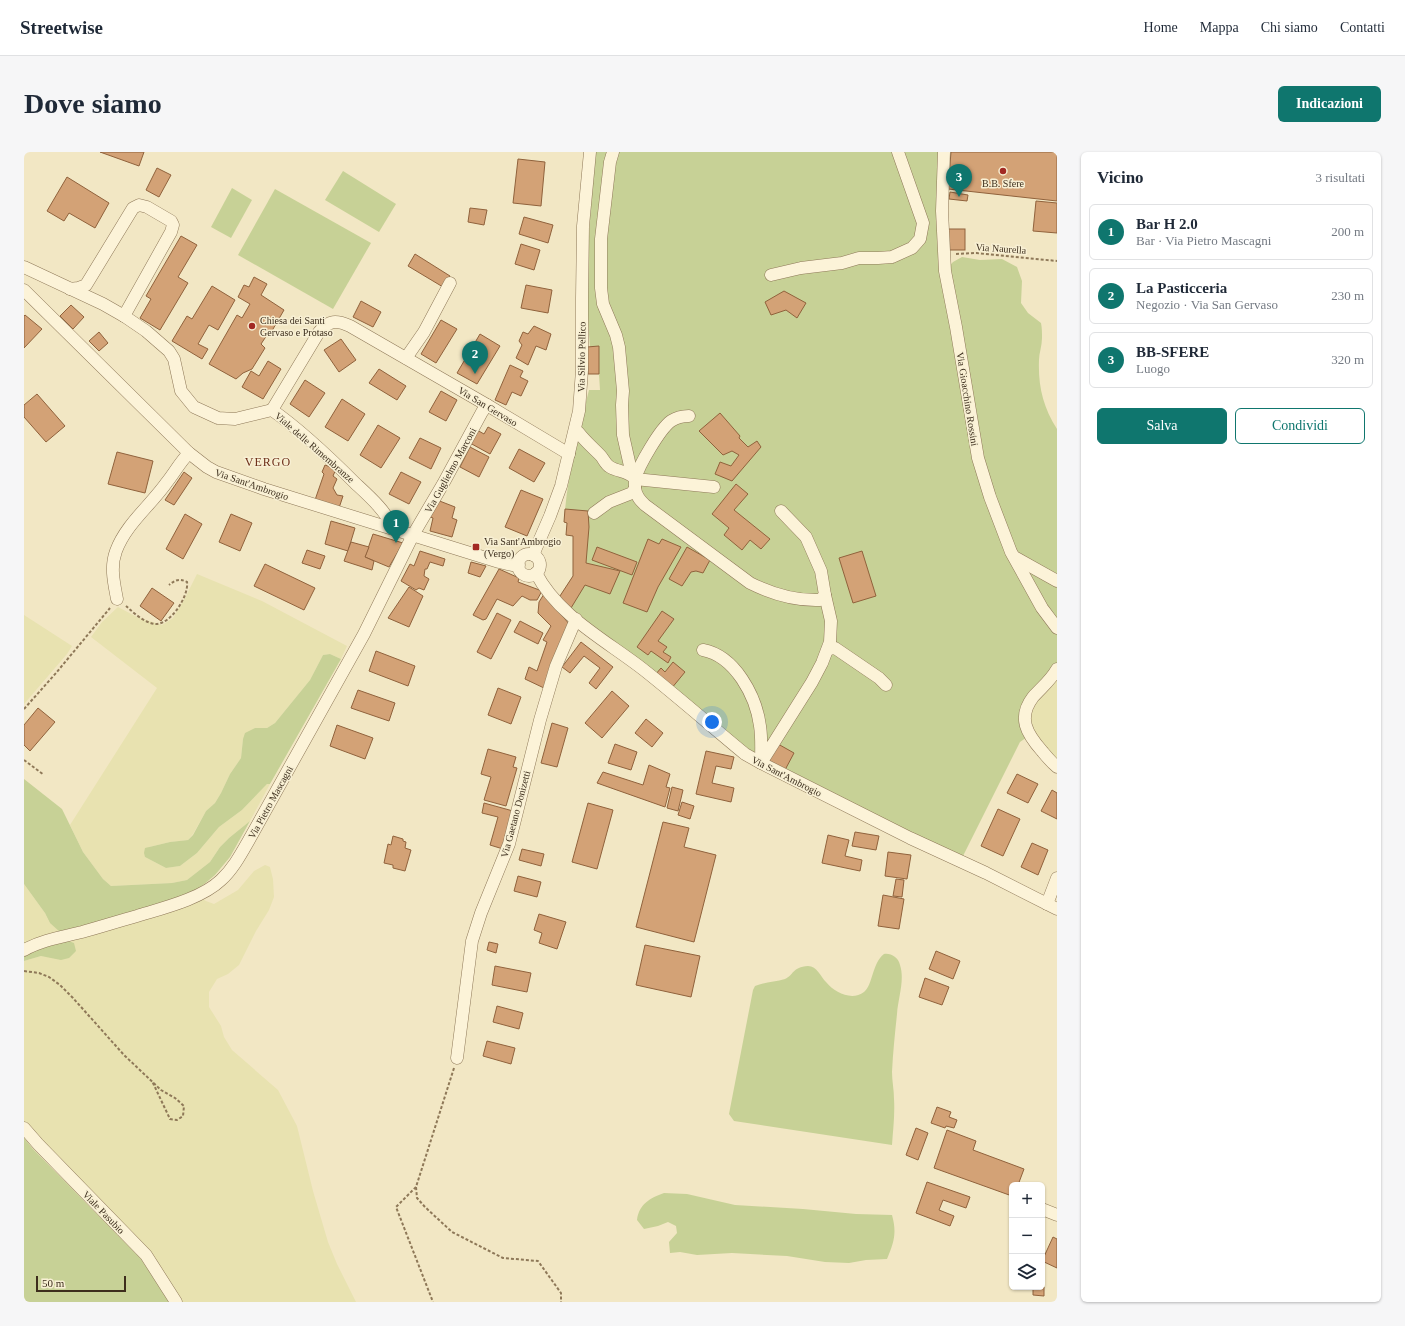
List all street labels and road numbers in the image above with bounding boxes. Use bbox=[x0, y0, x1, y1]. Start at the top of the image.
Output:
street label: Via Naurella bbox=[975, 241, 1027, 256]
street label: Via Silvio Pellico bbox=[575, 322, 588, 392]
street label: Via Gioacchino Rossini bbox=[955, 351, 980, 447]
street label: Via San Gervaso bbox=[456, 384, 519, 428]
street label: Viale delle Rimembranze bbox=[273, 410, 357, 485]
street label: Via Guglielmo Marconi bbox=[422, 426, 478, 515]
street label: Via Sant'Ambrogio bbox=[214, 467, 290, 502]
street label: Via Sant'Ambrogio bbox=[750, 754, 824, 799]
street label: Via Pietro Mascagni bbox=[246, 764, 295, 841]
street label: Via Gaetano Donizetti bbox=[499, 769, 532, 859]
street label: Viale Pasubio bbox=[80, 1189, 127, 1236]

